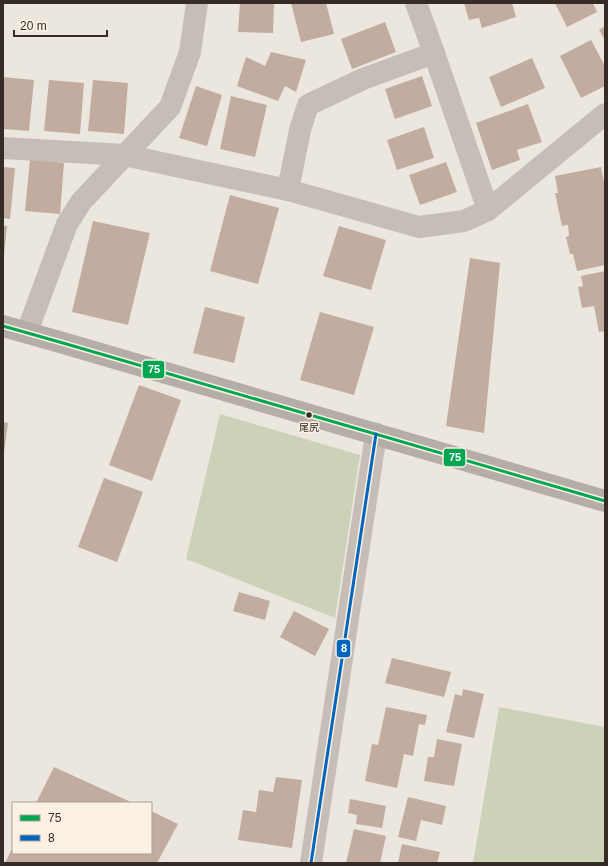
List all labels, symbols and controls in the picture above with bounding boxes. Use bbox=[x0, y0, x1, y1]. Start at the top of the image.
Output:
scale bar bbox=[14, 12, 107, 38]
text: 20 m bbox=[20, 19, 47, 33]
line badge: 75 bbox=[142, 360, 165, 379]
text: 75 bbox=[148, 363, 160, 375]
marker: 尾尻 bbox=[304, 410, 314, 420]
place label: 尾尻 bbox=[299, 422, 319, 433]
line badge: 75 bbox=[443, 448, 466, 467]
text: 75 bbox=[449, 451, 461, 463]
line badge: 8 bbox=[336, 639, 351, 658]
text: 8 bbox=[341, 642, 347, 654]
legend bbox=[12, 802, 152, 854]
text: 75 bbox=[48, 811, 62, 825]
text: 8 bbox=[48, 831, 55, 845]

